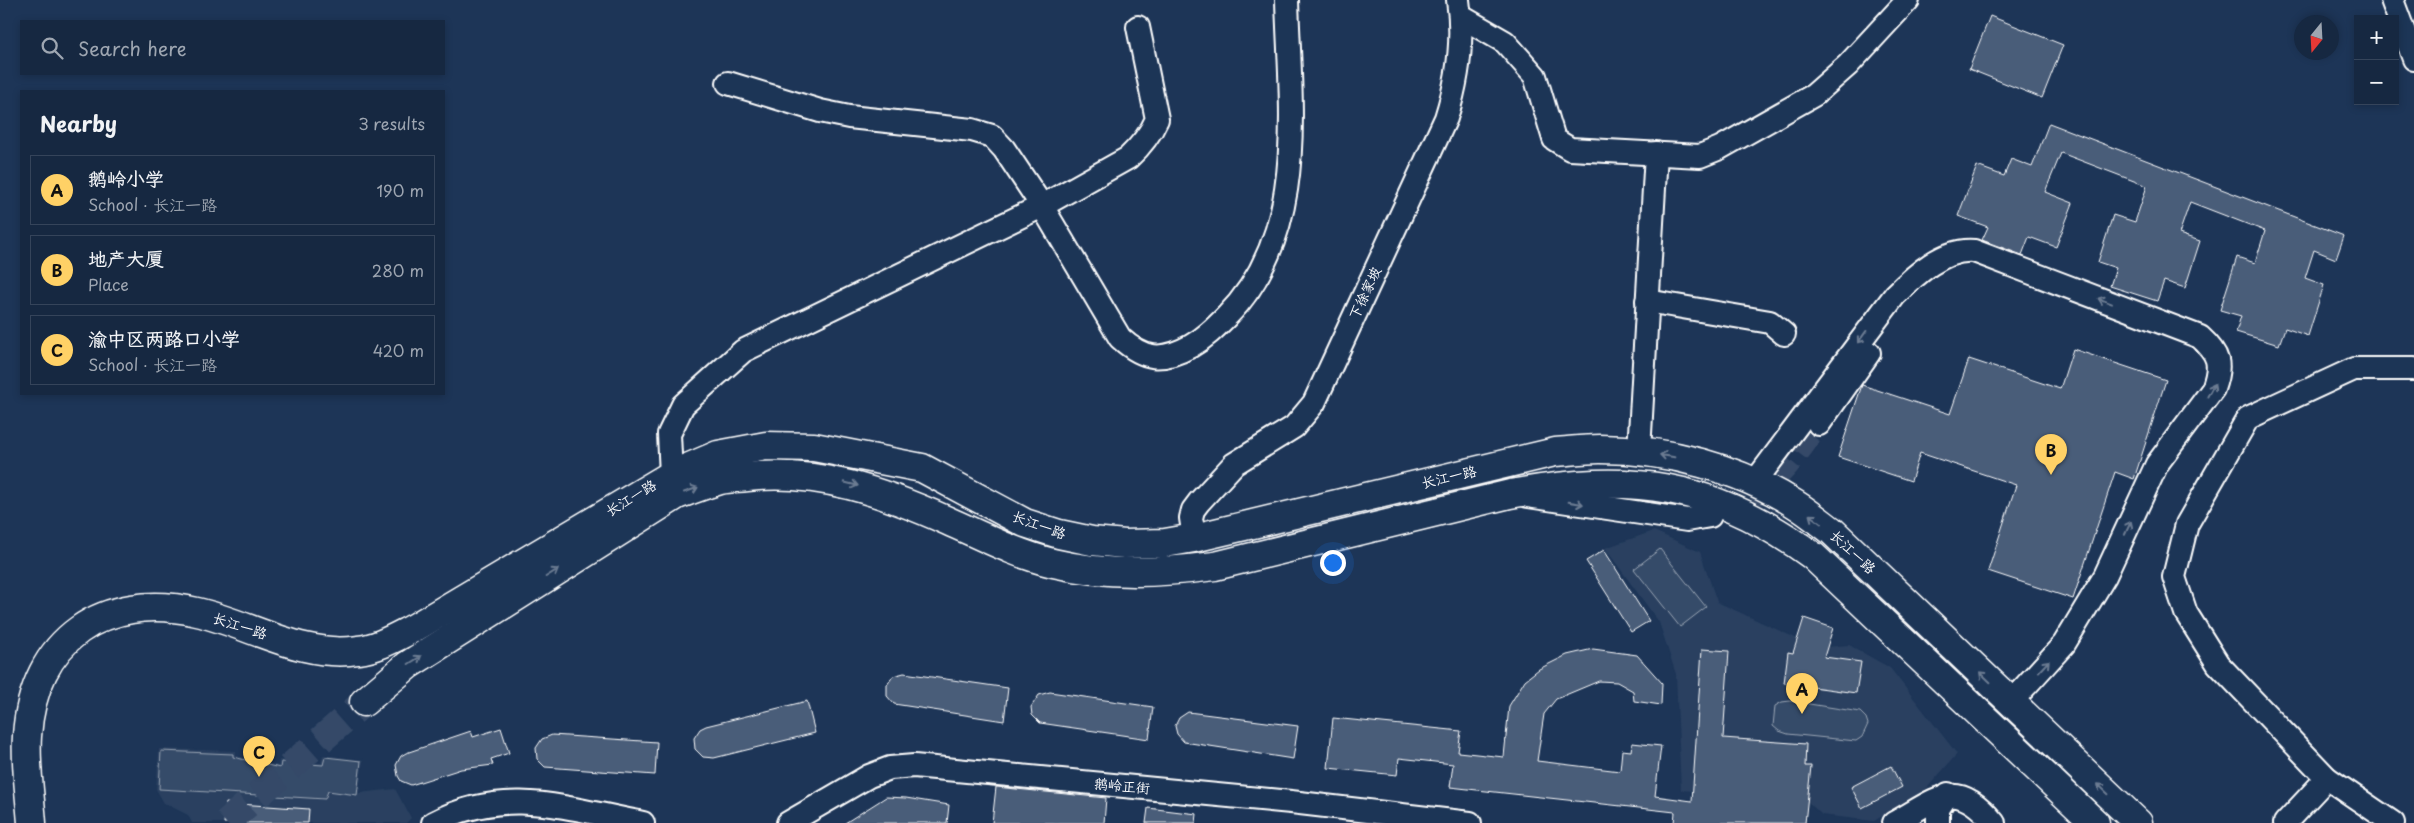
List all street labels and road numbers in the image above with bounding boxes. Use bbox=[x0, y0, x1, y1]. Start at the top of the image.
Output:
street label: 下徐家坡 bbox=[1343, 263, 1386, 323]
street label: 长江一路 bbox=[1419, 460, 1479, 493]
street label: 长江一路 bbox=[601, 474, 660, 521]
street label: 长江一路 bbox=[1009, 505, 1069, 544]
street label: 长江一路 bbox=[1826, 525, 1881, 578]
street label: 长江一路 bbox=[210, 607, 270, 644]
street label: 鹅岭正街 bbox=[1093, 773, 1151, 798]

